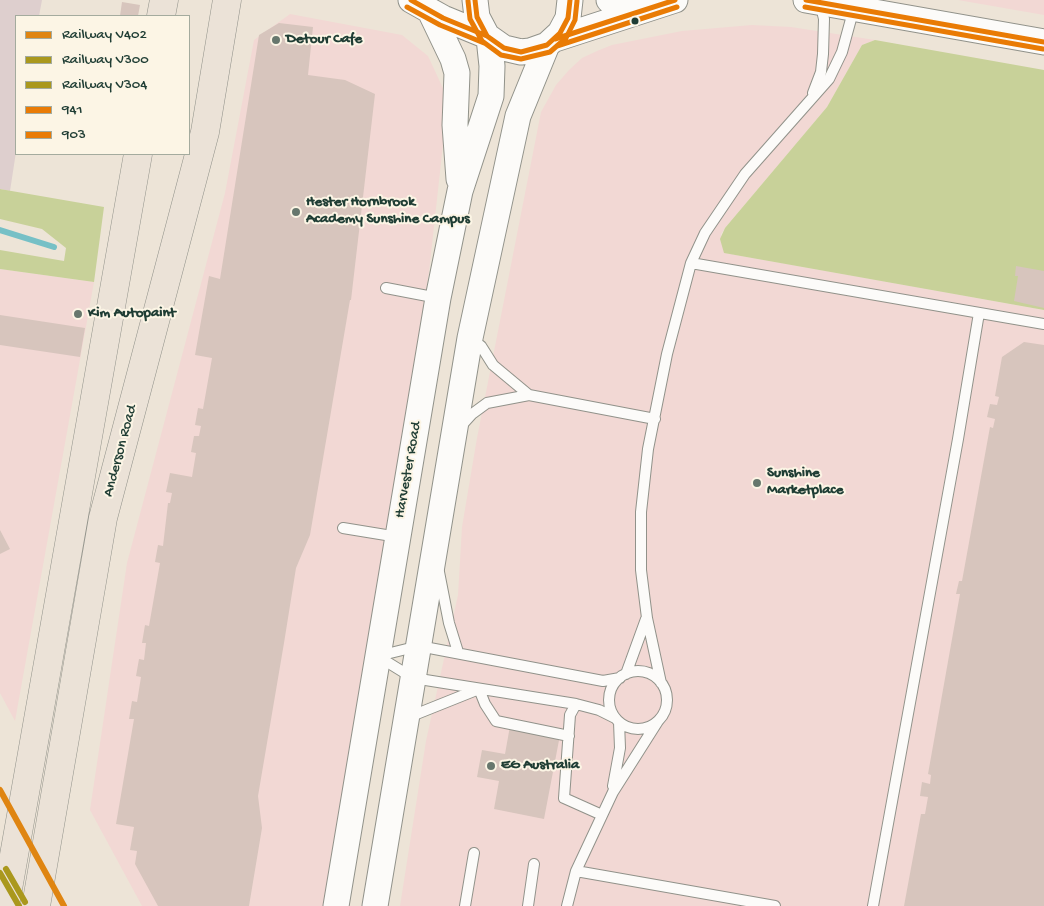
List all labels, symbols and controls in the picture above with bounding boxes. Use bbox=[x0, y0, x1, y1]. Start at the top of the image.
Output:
legend bbox=[15, 15, 190, 155]
unlabelled marker bbox=[630, 16, 640, 26]
text: Railway V402 bbox=[62, 26, 147, 44]
place label: Detour Cafe bbox=[286, 31, 362, 49]
marker: Detour Cafe bbox=[270, 34, 282, 46]
text: Railway V300 bbox=[62, 51, 149, 69]
text: Railway V304 bbox=[62, 76, 147, 94]
text: 941 bbox=[62, 101, 83, 119]
text: 903 bbox=[62, 126, 86, 144]
place label: Hester Hornbrook Academy Sunshine Campus bbox=[306, 194, 470, 229]
marker: Hester Hornbrook Academy Sunshine Campus bbox=[290, 206, 302, 218]
place label: Kim Autopaint bbox=[88, 305, 176, 323]
marker: Kim Autopaint bbox=[72, 308, 84, 320]
street label: Anderson Road bbox=[100, 403, 142, 499]
street label: Harvester Road bbox=[392, 420, 426, 520]
place label: Sunshine Marketplace bbox=[767, 465, 843, 500]
marker: Sunshine Marketplace bbox=[751, 477, 763, 489]
place label: EG Australia bbox=[501, 757, 579, 775]
marker: EG Australia bbox=[485, 760, 497, 772]

